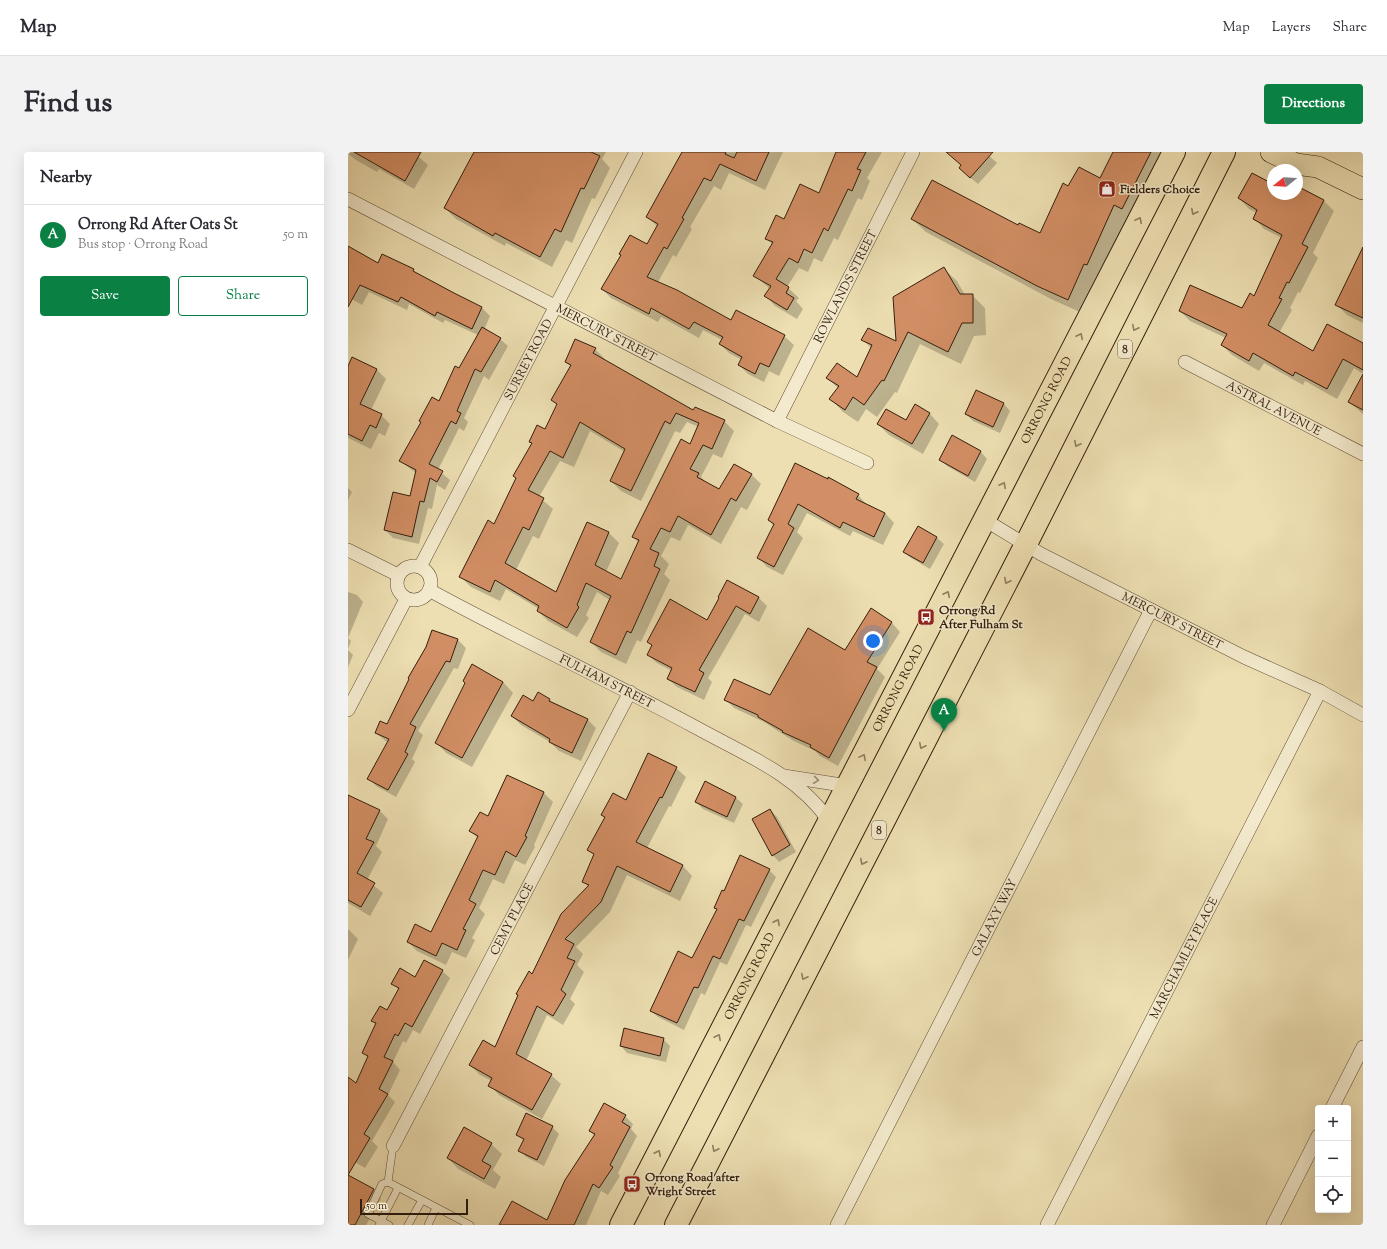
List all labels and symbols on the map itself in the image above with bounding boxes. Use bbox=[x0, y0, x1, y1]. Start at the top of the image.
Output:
north arrow bbox=[1267, 164, 1303, 200]
shop icon: Fielders Choice bbox=[1097, 179, 1117, 199]
place label: Fielders Choice bbox=[1119, 181, 1201, 199]
one-way arrow bbox=[1191, 207, 1199, 215]
one-way arrow bbox=[1134, 217, 1142, 225]
street label: ROWLANDS STREET bbox=[810, 227, 882, 346]
street label: MERCURY STREET bbox=[552, 300, 660, 367]
street label: SURREY ROAD bbox=[500, 316, 558, 404]
one-way arrow bbox=[1132, 323, 1140, 331]
one-way arrow bbox=[1075, 333, 1083, 341]
road number: 8 bbox=[1118, 340, 1132, 358]
street label: ORRONG ROAD bbox=[1017, 354, 1077, 448]
street label: ASTRAL AVENUE bbox=[1223, 377, 1325, 441]
one-way arrow bbox=[1074, 439, 1081, 447]
one-way arrow bbox=[998, 482, 1006, 490]
one-way arrow bbox=[1004, 576, 1012, 584]
street label: MERCURY STREET bbox=[1118, 588, 1226, 655]
one-way arrow bbox=[942, 590, 950, 598]
place label: Orrong Rd After Fulham St bbox=[938, 602, 1024, 634]
bus stop icon: Orrong Rd After Fulham St bbox=[916, 607, 936, 627]
your location bbox=[863, 631, 883, 651]
street label: ORRONG ROAD bbox=[869, 642, 929, 736]
street label: FULHAM STREET bbox=[556, 651, 657, 714]
pin: A bbox=[931, 698, 957, 731]
one-way arrow bbox=[919, 742, 927, 749]
one-way arrow bbox=[858, 754, 866, 761]
one-way arrow bbox=[813, 775, 819, 784]
road number: 8 bbox=[872, 821, 886, 839]
one-way arrow bbox=[860, 857, 868, 865]
street label: GALAXY WAY bbox=[967, 876, 1022, 960]
street label: CEMY PLACE bbox=[486, 880, 539, 959]
street label: MARCHAMLEY PLACE bbox=[1146, 894, 1223, 1022]
one-way arrow bbox=[772, 919, 780, 926]
street label: ORRONG ROAD bbox=[720, 930, 780, 1024]
one-way arrow bbox=[801, 973, 808, 981]
one-way arrow bbox=[713, 1034, 720, 1042]
one-way arrow bbox=[712, 1145, 720, 1153]
one-way arrow bbox=[653, 1150, 661, 1157]
place label: Orrong Road after Wright Street bbox=[644, 1169, 740, 1201]
bus stop icon: Orrong Road after Wright Street bbox=[622, 1174, 642, 1194]
scale bar bbox=[360, 1197, 468, 1216]

